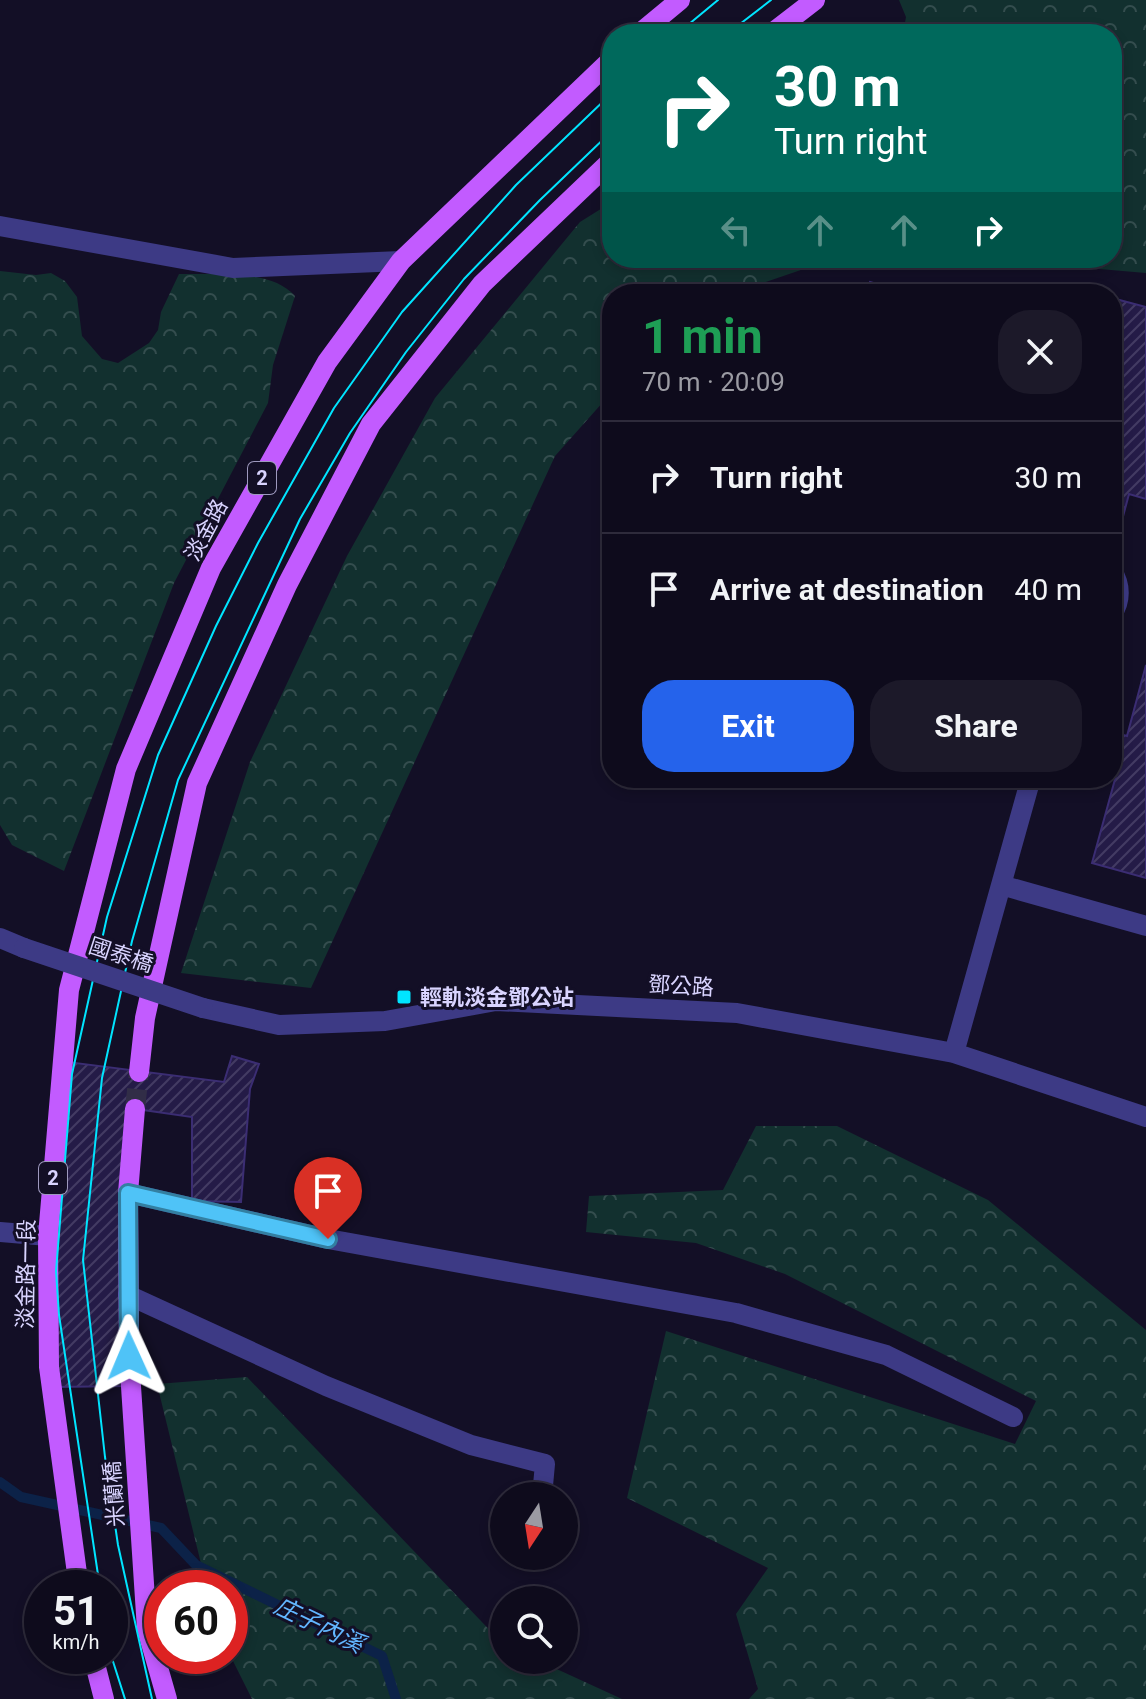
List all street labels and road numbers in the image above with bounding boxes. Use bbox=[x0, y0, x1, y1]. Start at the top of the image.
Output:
road number: 2 bbox=[248, 462, 276, 494]
street label: 淡金路 bbox=[179, 495, 233, 565]
street label: 國泰橋 bbox=[86, 933, 156, 977]
street label: 鄧公路 bbox=[647, 972, 715, 1000]
road number: 2 bbox=[39, 1162, 67, 1194]
street label: 淡金路一段 bbox=[13, 1219, 39, 1329]
street label: 米蘭橋 bbox=[99, 1460, 129, 1528]

